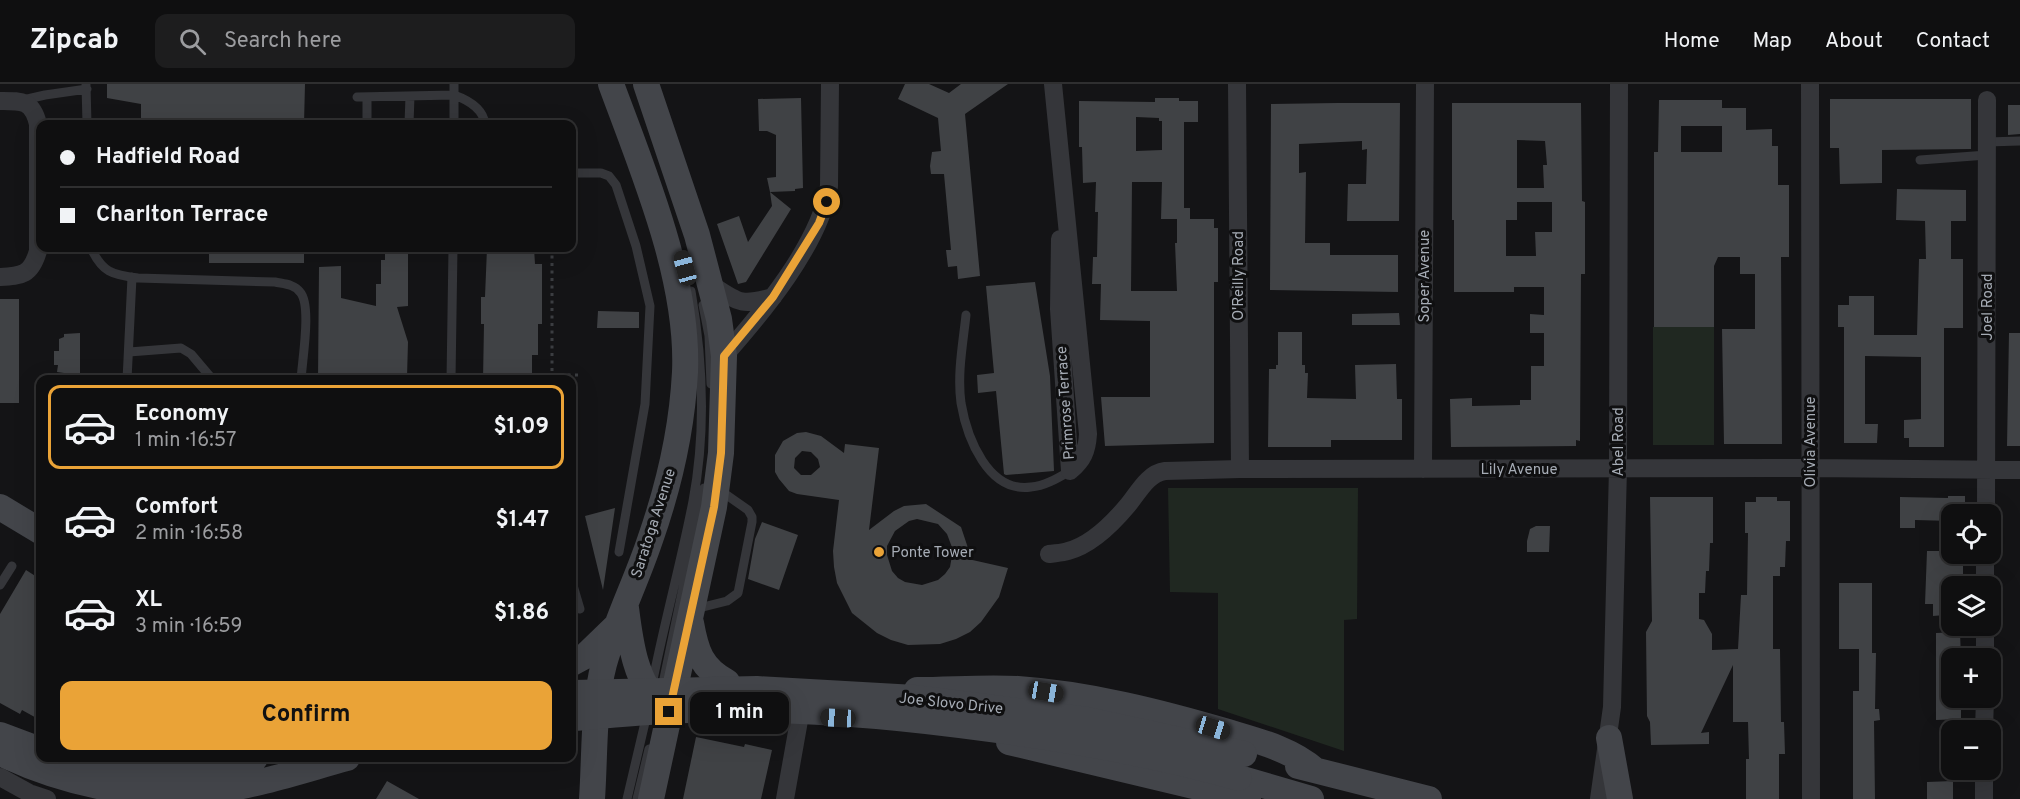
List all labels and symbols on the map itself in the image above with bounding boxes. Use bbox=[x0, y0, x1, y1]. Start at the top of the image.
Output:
route start bbox=[813, 188, 840, 215]
street label: Soper Avenue bbox=[1416, 230, 1435, 322]
street label: O'Reilly Road bbox=[1230, 231, 1249, 321]
car bbox=[672, 248, 698, 288]
street label: Joel Road bbox=[1979, 273, 1998, 341]
street label: Primrose Terrace bbox=[1053, 345, 1080, 461]
street label: Olivia Avenue bbox=[1802, 396, 1821, 488]
street label: Abel Road bbox=[1610, 407, 1629, 477]
street label: Lily Avenue bbox=[1480, 461, 1558, 480]
street label: Saratoga Avenue bbox=[628, 466, 681, 581]
place label: Ponte Tower bbox=[891, 544, 974, 563]
marker: Ponte Tower bbox=[872, 545, 886, 559]
car bbox=[1027, 680, 1065, 704]
street label: Joe Slovo Drive bbox=[898, 690, 1004, 719]
callout: 1 min bbox=[690, 691, 789, 733]
route end bbox=[655, 698, 682, 725]
car bbox=[820, 708, 856, 728]
car bbox=[1193, 714, 1233, 742]

